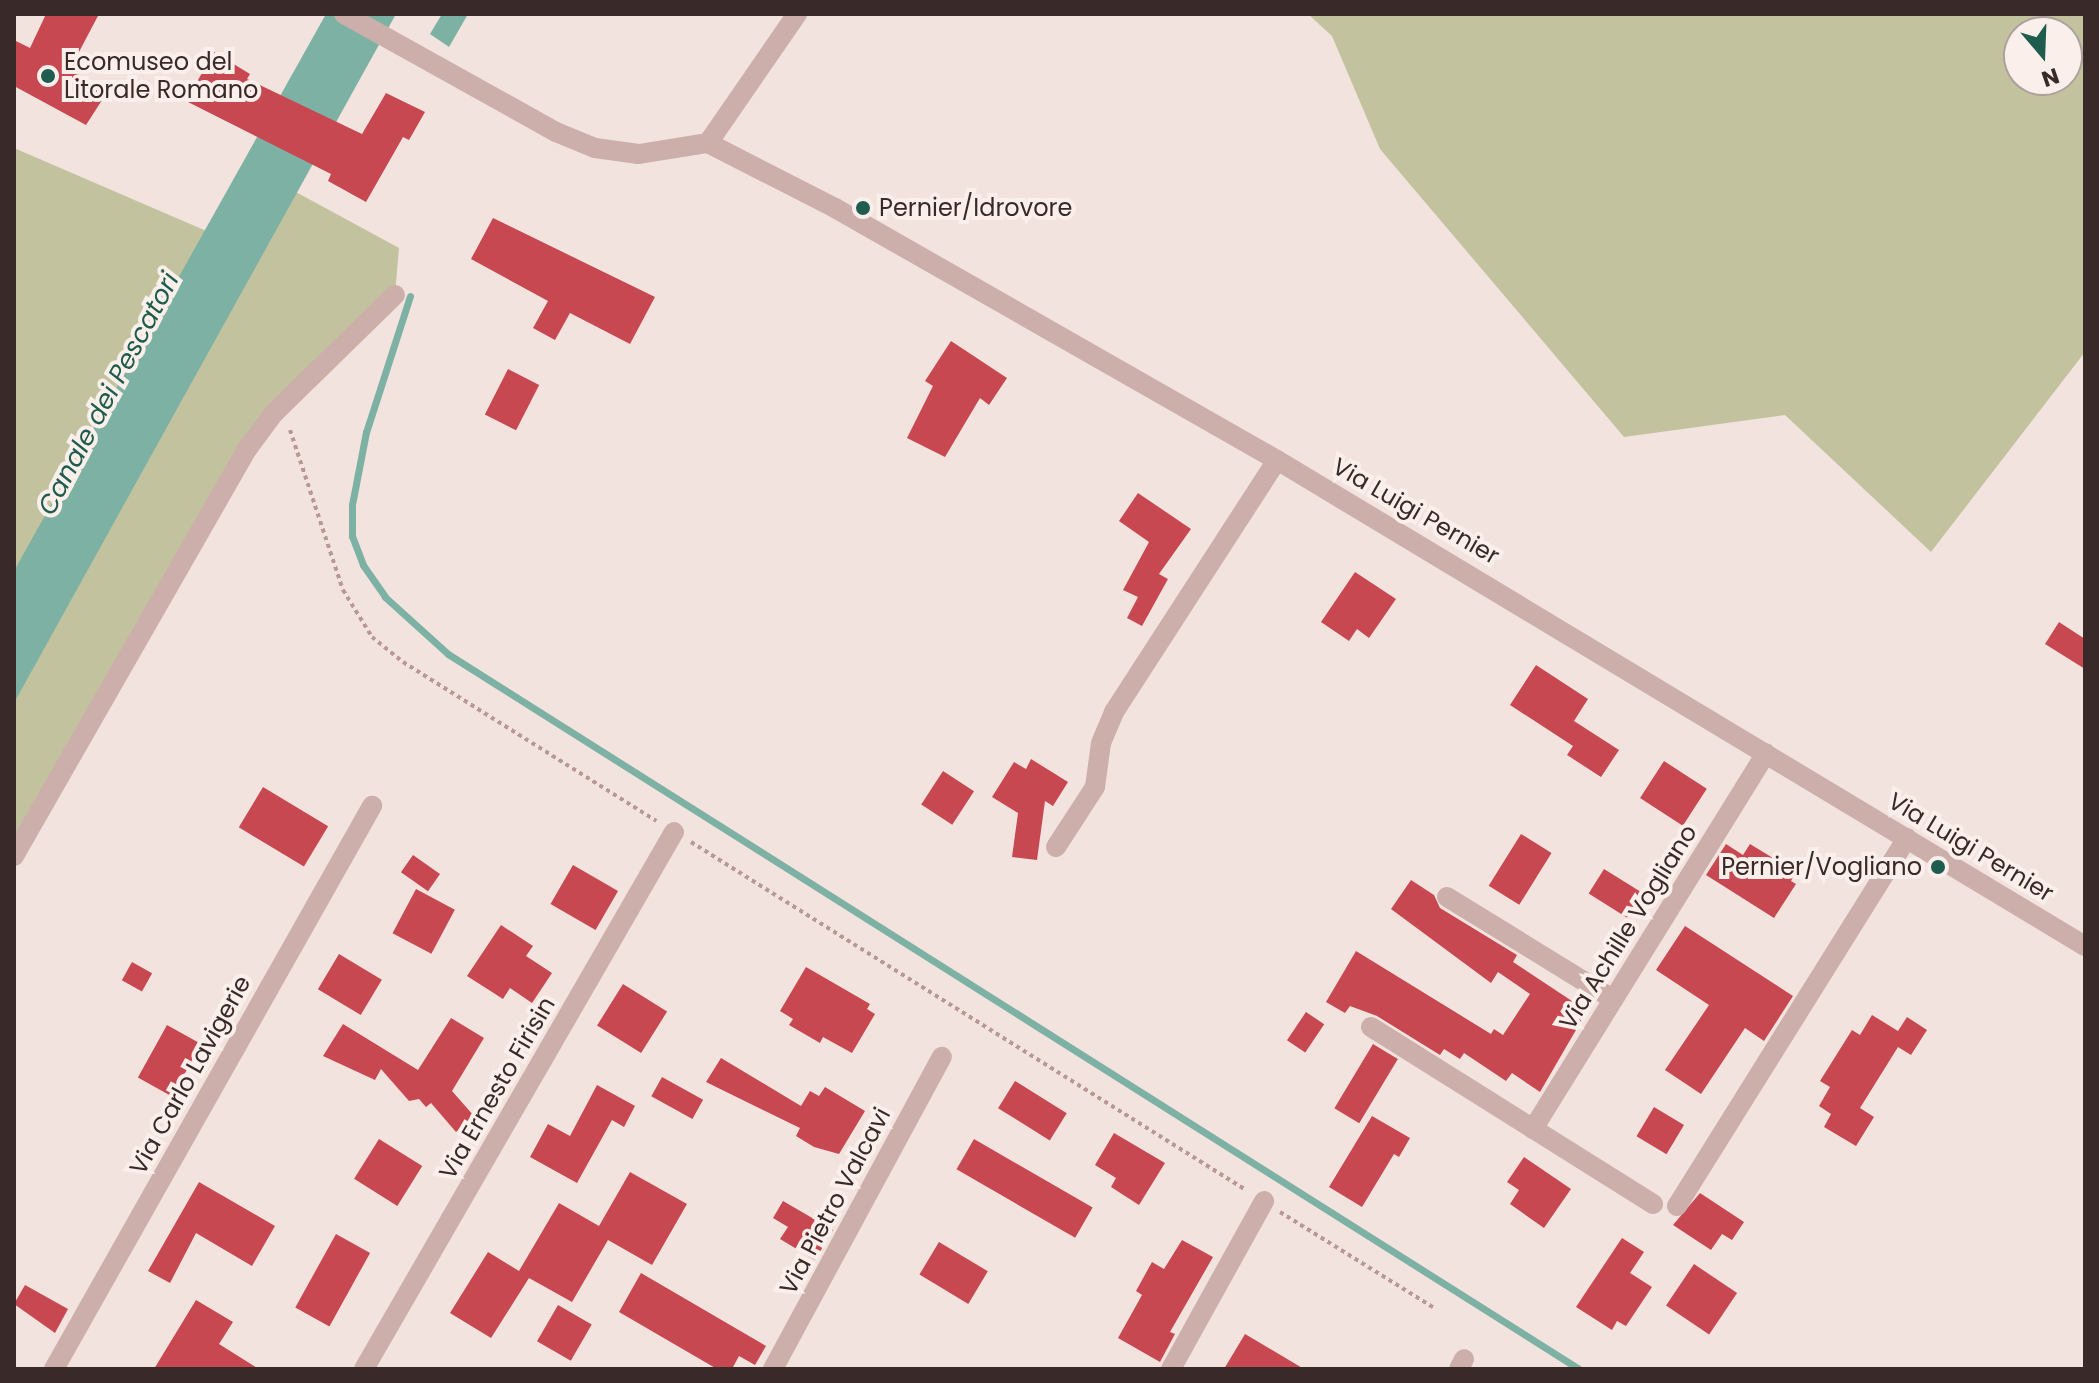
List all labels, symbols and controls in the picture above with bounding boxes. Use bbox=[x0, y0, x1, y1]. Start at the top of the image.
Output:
north arrow bbox=[2003, 16, 2083, 96]
place label: Ecomuseo del Litorale Romano bbox=[64, 48, 258, 104]
text: N bbox=[2037, 60, 2063, 95]
marker: Ecomuseo del Litorale Romano bbox=[39, 67, 57, 85]
place label: Pernier/Idrovore bbox=[879, 194, 1072, 222]
marker: Pernier/Idrovore bbox=[854, 199, 872, 217]
water label: Canale dei Pescatori bbox=[32, 267, 186, 521]
street label: Via Luigi Pernier bbox=[1328, 452, 1504, 570]
street label: Via Luigi Pernier bbox=[1883, 786, 2059, 908]
street label: Via Achille Vogliano bbox=[1553, 819, 1703, 1035]
place label: Pernier/Vogliano bbox=[1721, 853, 1922, 881]
marker: Pernier/Vogliano bbox=[1929, 858, 1947, 876]
street label: Via Carlo Lavigerie bbox=[123, 971, 257, 1179]
street label: Via Ernesto Firisin bbox=[433, 992, 561, 1184]
street label: Via Pietro Valcavi bbox=[774, 1103, 896, 1299]

